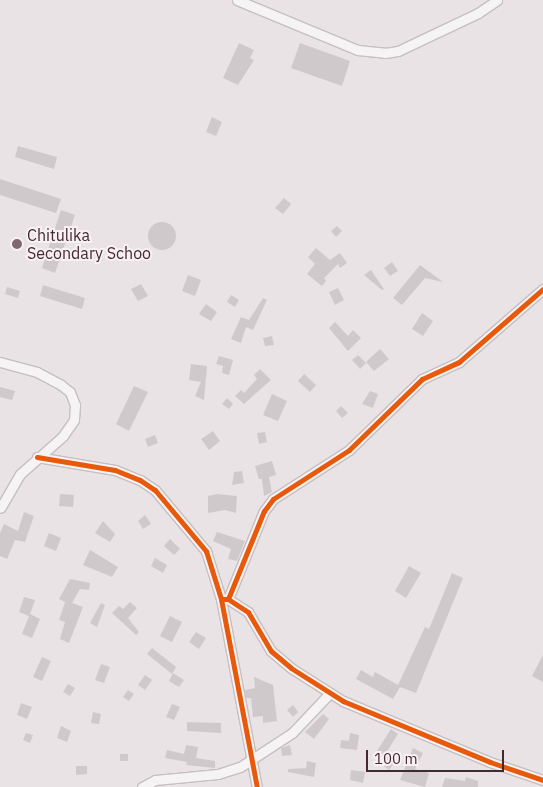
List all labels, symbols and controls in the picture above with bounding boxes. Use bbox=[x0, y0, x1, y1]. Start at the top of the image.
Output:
place label: Chitulika Secondary Schoo bbox=[27, 225, 151, 263]
marker: Chitulika Secondary Schoo bbox=[11, 238, 23, 250]
scale bar bbox=[368, 740, 506, 772]
text: 100 m bbox=[374, 749, 418, 768]

